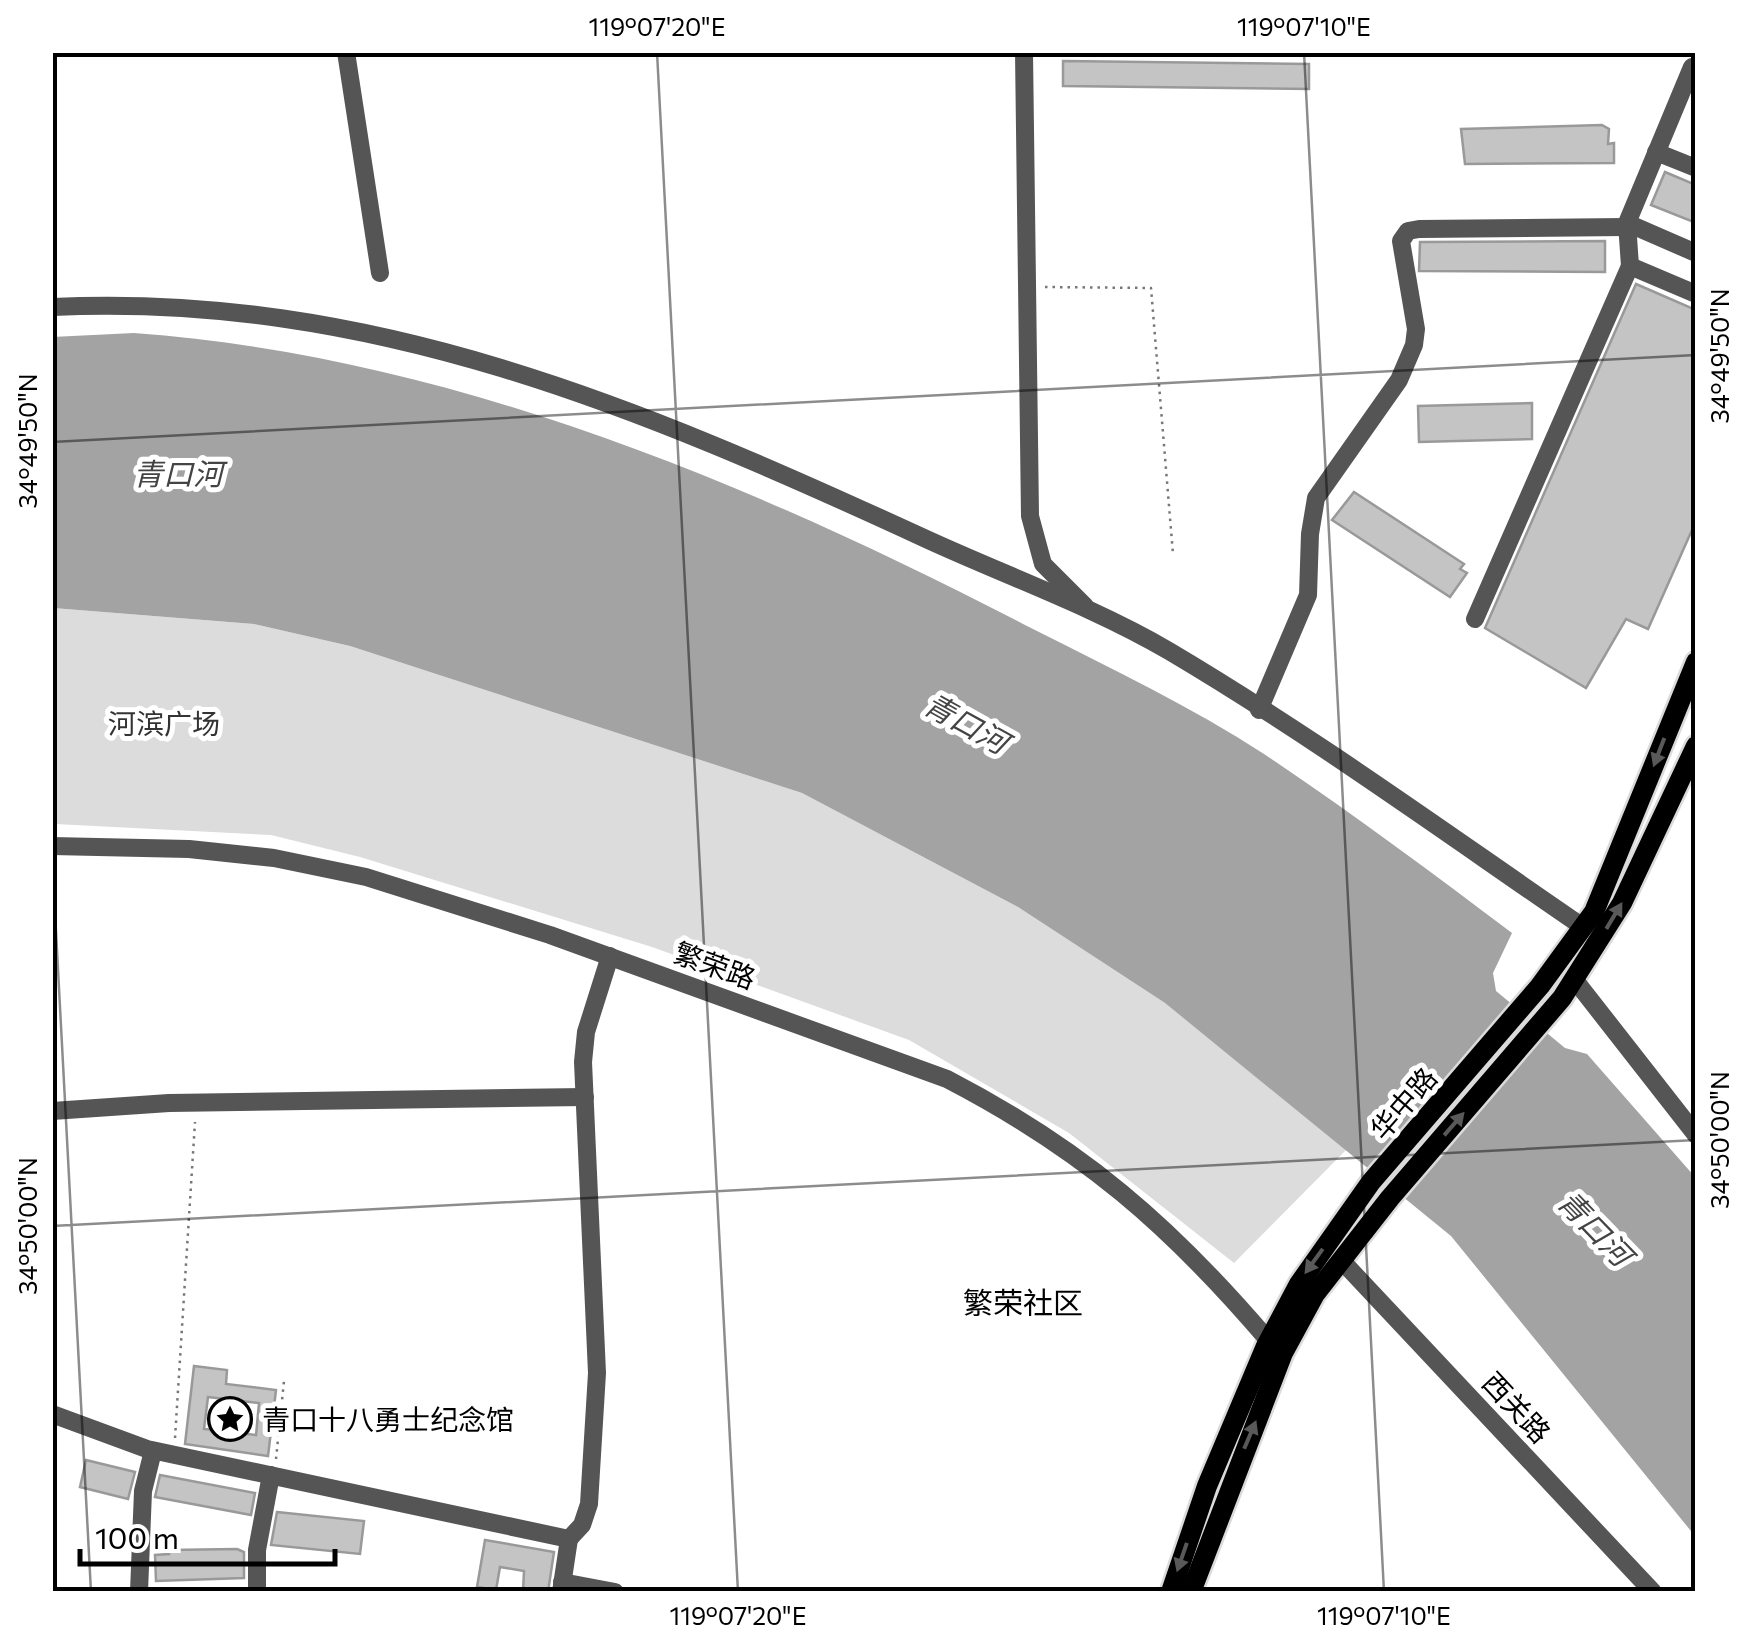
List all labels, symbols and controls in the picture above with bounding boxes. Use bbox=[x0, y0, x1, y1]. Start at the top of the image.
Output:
text: 119°07'20"E bbox=[589, 11, 725, 41]
text: 119°07'10"E bbox=[1237, 11, 1371, 41]
text: 34°49'50"N bbox=[1704, 288, 1734, 424]
text: 34°49'50"N bbox=[12, 373, 42, 509]
water label: 青口河 bbox=[133, 454, 228, 491]
water label: 青口河 bbox=[919, 684, 1020, 762]
park label: 河滨广场 bbox=[108, 706, 220, 740]
one-way arrow bbox=[1651, 737, 1666, 767]
one-way arrow bbox=[1605, 902, 1622, 930]
street label: 繁荣路 bbox=[670, 935, 760, 995]
street label: 华中路 bbox=[1363, 1060, 1443, 1146]
text: 34°50'00"N bbox=[1704, 1071, 1734, 1209]
one-way arrow bbox=[1442, 1112, 1464, 1137]
text: 34°50'00"N bbox=[12, 1157, 42, 1295]
water label: 青口河 bbox=[1551, 1182, 1644, 1276]
one-way arrow bbox=[1305, 1248, 1325, 1275]
district label: 繁荣社区 bbox=[963, 1283, 1083, 1320]
street label: 西关路 bbox=[1476, 1365, 1558, 1449]
place icon: 青口十八勇士纪念馆 bbox=[207, 1396, 253, 1442]
place label: 青口十八勇士纪念馆 bbox=[262, 1402, 514, 1436]
one-way arrow bbox=[1242, 1420, 1258, 1450]
scale bar bbox=[80, 1504, 335, 1566]
text: 100 m bbox=[95, 1518, 179, 1555]
one-way arrow bbox=[1174, 1543, 1189, 1573]
text: 119°07'20"E bbox=[670, 1600, 806, 1630]
text: 119°07'10"E bbox=[1317, 1600, 1451, 1630]

